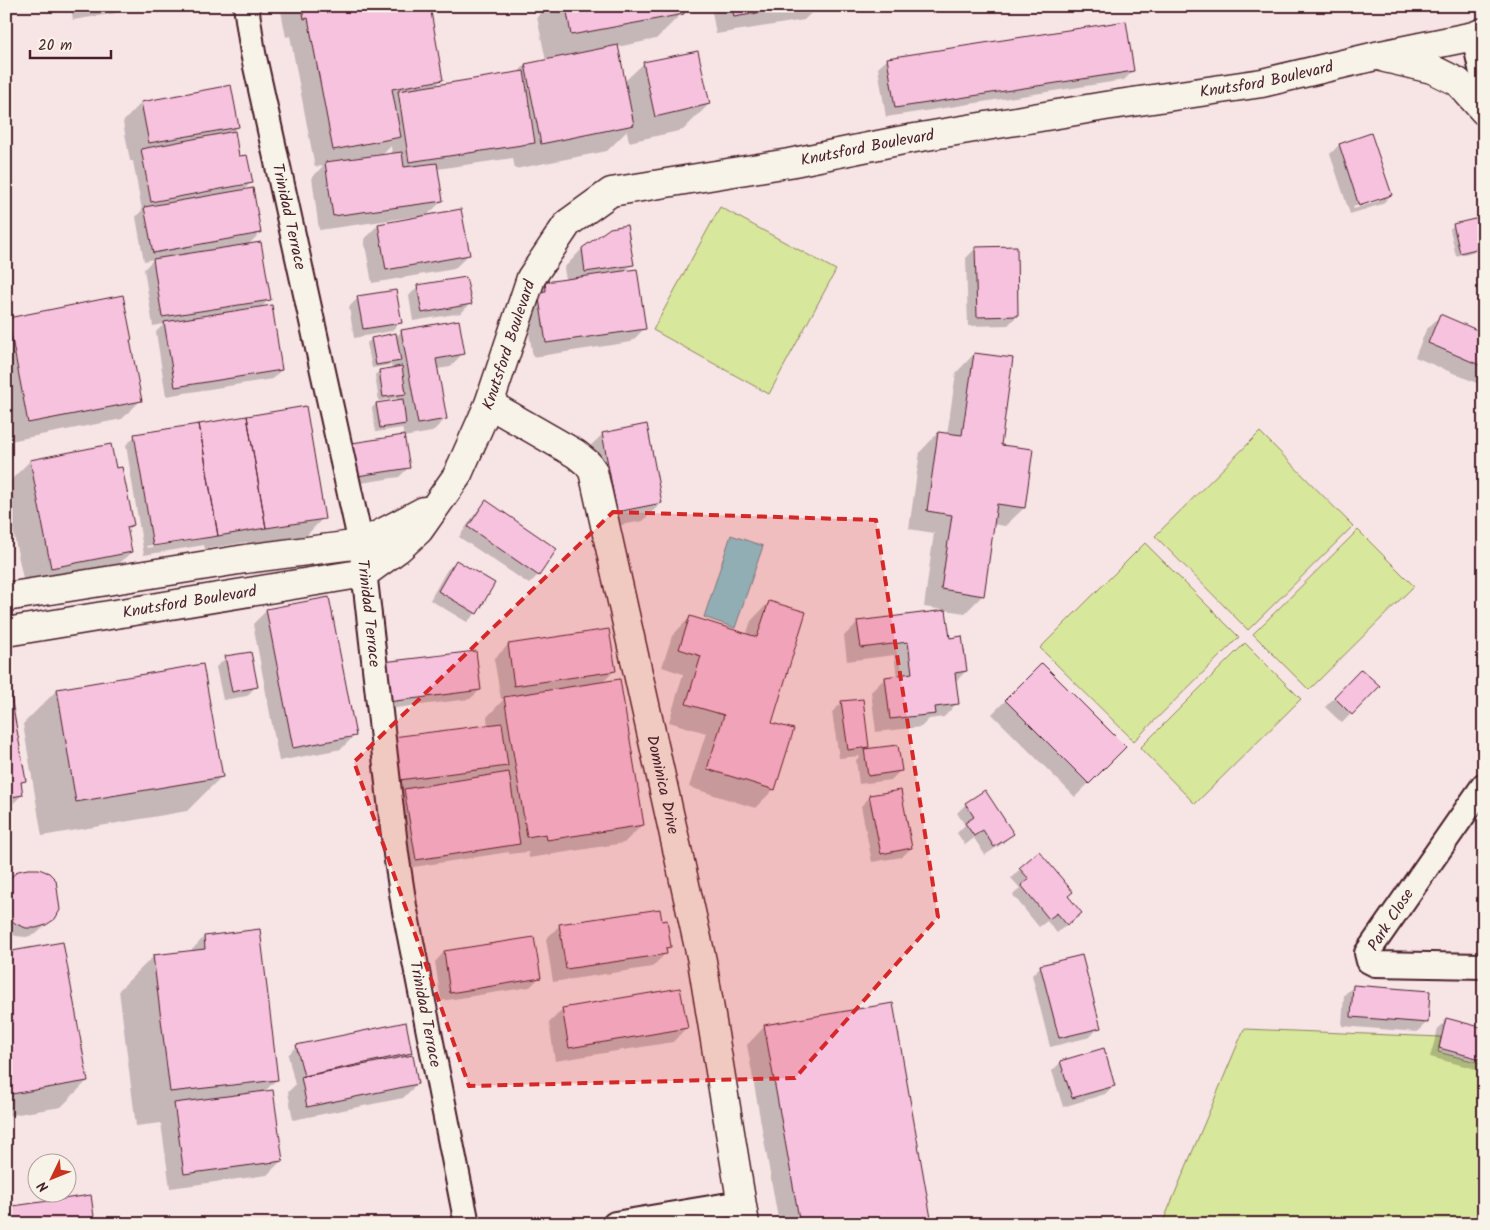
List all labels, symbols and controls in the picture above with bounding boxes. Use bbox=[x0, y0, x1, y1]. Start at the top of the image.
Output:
scale bar bbox=[30, 28, 111, 60]
text: 20 m bbox=[38, 34, 72, 58]
street label: Knutsford Boulevard bbox=[1198, 54, 1337, 104]
street label: Knutsford Boulevard bbox=[798, 122, 937, 173]
street label: Trinidad Terrace bbox=[265, 161, 313, 272]
street label: Knutsford Boulevard bbox=[475, 276, 542, 414]
street label: Trinidad Terrace bbox=[350, 558, 387, 668]
street label: Knutsford Boulevard bbox=[121, 578, 259, 625]
street label: Dominica Drive bbox=[640, 733, 686, 837]
street label: Park Close bbox=[1361, 884, 1421, 956]
street label: Trinidad Terrace bbox=[403, 959, 448, 1070]
north arrow bbox=[28, 1152, 78, 1202]
text: N bbox=[32, 1175, 54, 1197]

